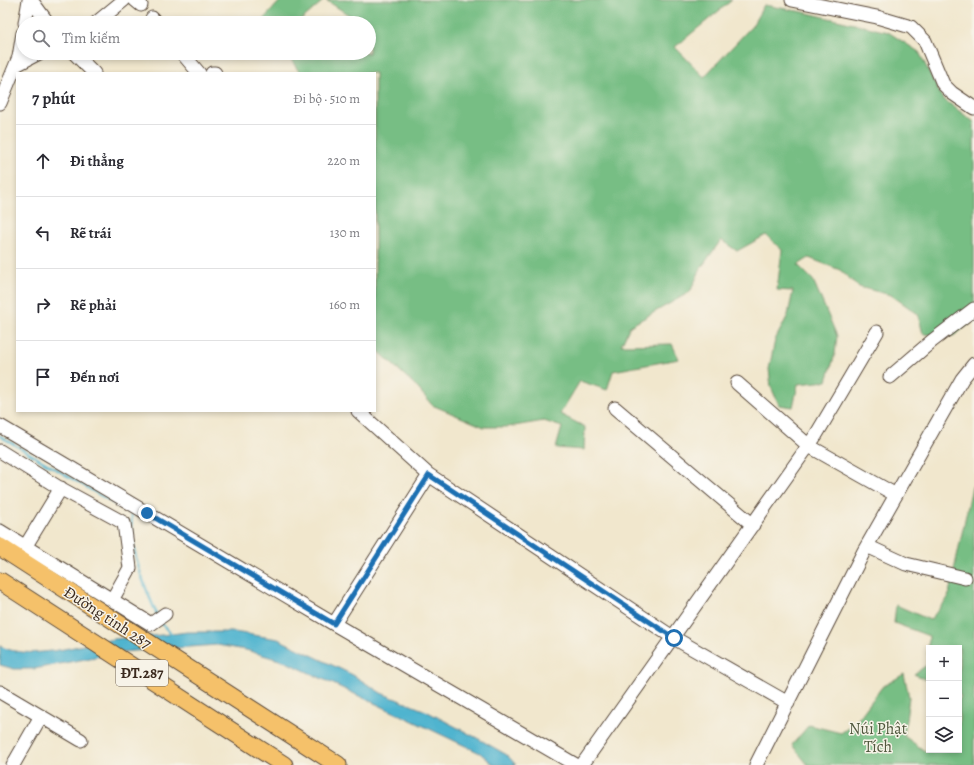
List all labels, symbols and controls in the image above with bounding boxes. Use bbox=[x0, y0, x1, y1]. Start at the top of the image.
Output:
search box bbox=[16, 16, 376, 60]
icon: search bbox=[30, 27, 52, 49]
text: Tìm kiếm bbox=[62, 28, 120, 48]
text: 7 phút bbox=[32, 87, 76, 110]
text: Đi bộ · 510 m bbox=[293, 90, 360, 107]
icon: ahead bbox=[32, 150, 54, 172]
text: Đi thẳng bbox=[70, 151, 124, 171]
text: 220 m bbox=[327, 152, 360, 169]
icon: left bbox=[32, 222, 54, 244]
text: Rẽ trái bbox=[70, 223, 111, 243]
text: 130 m bbox=[330, 224, 360, 241]
icon: right bbox=[32, 294, 54, 316]
text: Rẽ phải bbox=[70, 295, 116, 315]
text: 160 m bbox=[329, 296, 360, 313]
icon: arrive bbox=[32, 366, 54, 388]
text: Đến nơi bbox=[70, 367, 119, 387]
route end bbox=[138, 504, 156, 522]
street label: Đường tỉnh 287 bbox=[59, 581, 156, 655]
route start bbox=[665, 629, 683, 647]
map controls bbox=[926, 645, 962, 753]
button: + bbox=[926, 645, 962, 681]
road number: ĐT.287 bbox=[116, 660, 168, 686]
button: − bbox=[926, 681, 962, 717]
button: layers bbox=[926, 717, 962, 753]
park label: Núi Phật Tích bbox=[849, 718, 907, 758]

